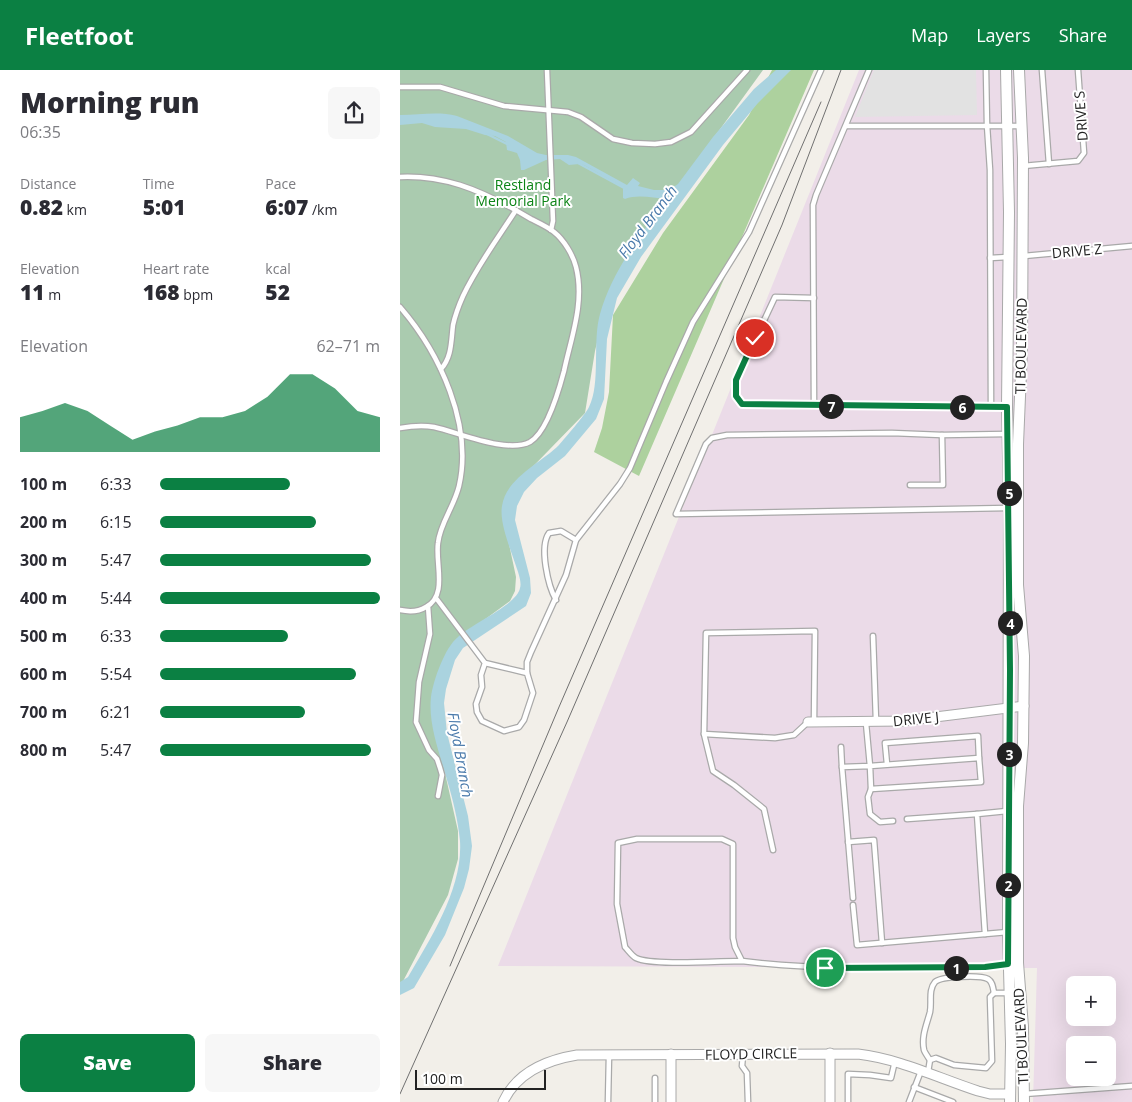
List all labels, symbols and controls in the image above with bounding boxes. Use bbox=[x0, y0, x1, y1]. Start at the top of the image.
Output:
text: Fleetfoot bbox=[25, 19, 134, 52]
text: Map bbox=[911, 23, 948, 47]
text: Layers bbox=[976, 23, 1031, 47]
text: Share bbox=[1059, 23, 1107, 47]
text: Morning run bbox=[20, 83, 200, 121]
button: share bbox=[328, 87, 380, 139]
street label: DRIVE S bbox=[1069, 90, 1092, 142]
text: 06:35 bbox=[20, 121, 61, 143]
text: Distance bbox=[20, 174, 76, 193]
text: Time bbox=[143, 174, 175, 193]
text: Pace bbox=[265, 174, 296, 193]
park label: Restland Memorial Park bbox=[475, 175, 571, 210]
water label: Floyd Branch bbox=[613, 181, 681, 262]
text: 0.82 bbox=[20, 193, 63, 221]
text: 5:01 bbox=[143, 193, 186, 221]
text: 6:07 bbox=[265, 193, 308, 221]
text: km bbox=[63, 200, 87, 219]
text: /km bbox=[308, 200, 337, 219]
street label: DRIVE Z bbox=[1051, 239, 1103, 262]
text: Elevation bbox=[20, 259, 79, 278]
text: Heart rate bbox=[143, 259, 209, 278]
text: kcal bbox=[265, 259, 291, 278]
text: 11 bbox=[20, 278, 45, 306]
text: 168 bbox=[143, 278, 180, 306]
text: 52 bbox=[265, 278, 290, 306]
text: m bbox=[45, 285, 61, 304]
text: bpm bbox=[180, 285, 213, 304]
street label: TI BOULEVARD bbox=[1010, 298, 1031, 394]
pin bbox=[734, 317, 776, 359]
icon: check bbox=[741, 324, 769, 352]
text: Elevation bbox=[20, 335, 88, 357]
text: 62–71 m bbox=[316, 335, 380, 357]
pin: 7 bbox=[818, 394, 844, 418]
pin: 6 bbox=[950, 394, 974, 420]
text: 7 bbox=[827, 397, 836, 416]
text: 6 bbox=[958, 398, 967, 417]
text: 100 m bbox=[20, 473, 67, 495]
text: 6:33 bbox=[100, 473, 132, 495]
pin: 5 bbox=[996, 480, 1022, 506]
text: 5 bbox=[1005, 484, 1014, 503]
text: 200 m bbox=[20, 511, 67, 533]
text: 6:15 bbox=[100, 511, 132, 533]
text: 300 m bbox=[20, 549, 67, 571]
text: 5:47 bbox=[100, 549, 132, 571]
text: 400 m bbox=[20, 587, 67, 609]
text: 5:44 bbox=[100, 587, 132, 609]
pin: 4 bbox=[998, 610, 1022, 636]
text: 4 bbox=[1006, 614, 1015, 633]
text: 500 m bbox=[20, 625, 67, 647]
text: 6:33 bbox=[100, 625, 132, 647]
text: 600 m bbox=[20, 663, 67, 685]
text: 5:54 bbox=[100, 663, 132, 685]
text: 700 m bbox=[20, 701, 67, 723]
text: 6:21 bbox=[100, 701, 132, 723]
street label: DRIVE J bbox=[892, 707, 940, 730]
water label: Floyd Branch bbox=[444, 711, 478, 799]
text: 800 m bbox=[20, 739, 67, 761]
text: 5:47 bbox=[100, 739, 132, 761]
pin: 3 bbox=[996, 742, 1022, 766]
text: 3 bbox=[1005, 745, 1014, 764]
pin: 2 bbox=[996, 872, 1020, 898]
text: 2 bbox=[1004, 876, 1013, 895]
pin bbox=[804, 947, 846, 989]
icon: arrive bbox=[811, 954, 839, 982]
pin: 1 bbox=[944, 956, 968, 980]
text: 1 bbox=[952, 959, 961, 978]
map controls bbox=[1066, 976, 1116, 1086]
button: + bbox=[1066, 976, 1116, 1026]
street label: TI BOULEVARD bbox=[1008, 987, 1033, 1085]
button: Save bbox=[20, 1034, 195, 1092]
button: Share bbox=[205, 1034, 380, 1092]
button: − bbox=[1066, 1036, 1116, 1086]
street label: FLOYD CIRCLE bbox=[705, 1043, 797, 1064]
scale bar bbox=[415, 1067, 546, 1090]
text: 100 m bbox=[422, 1069, 463, 1088]

